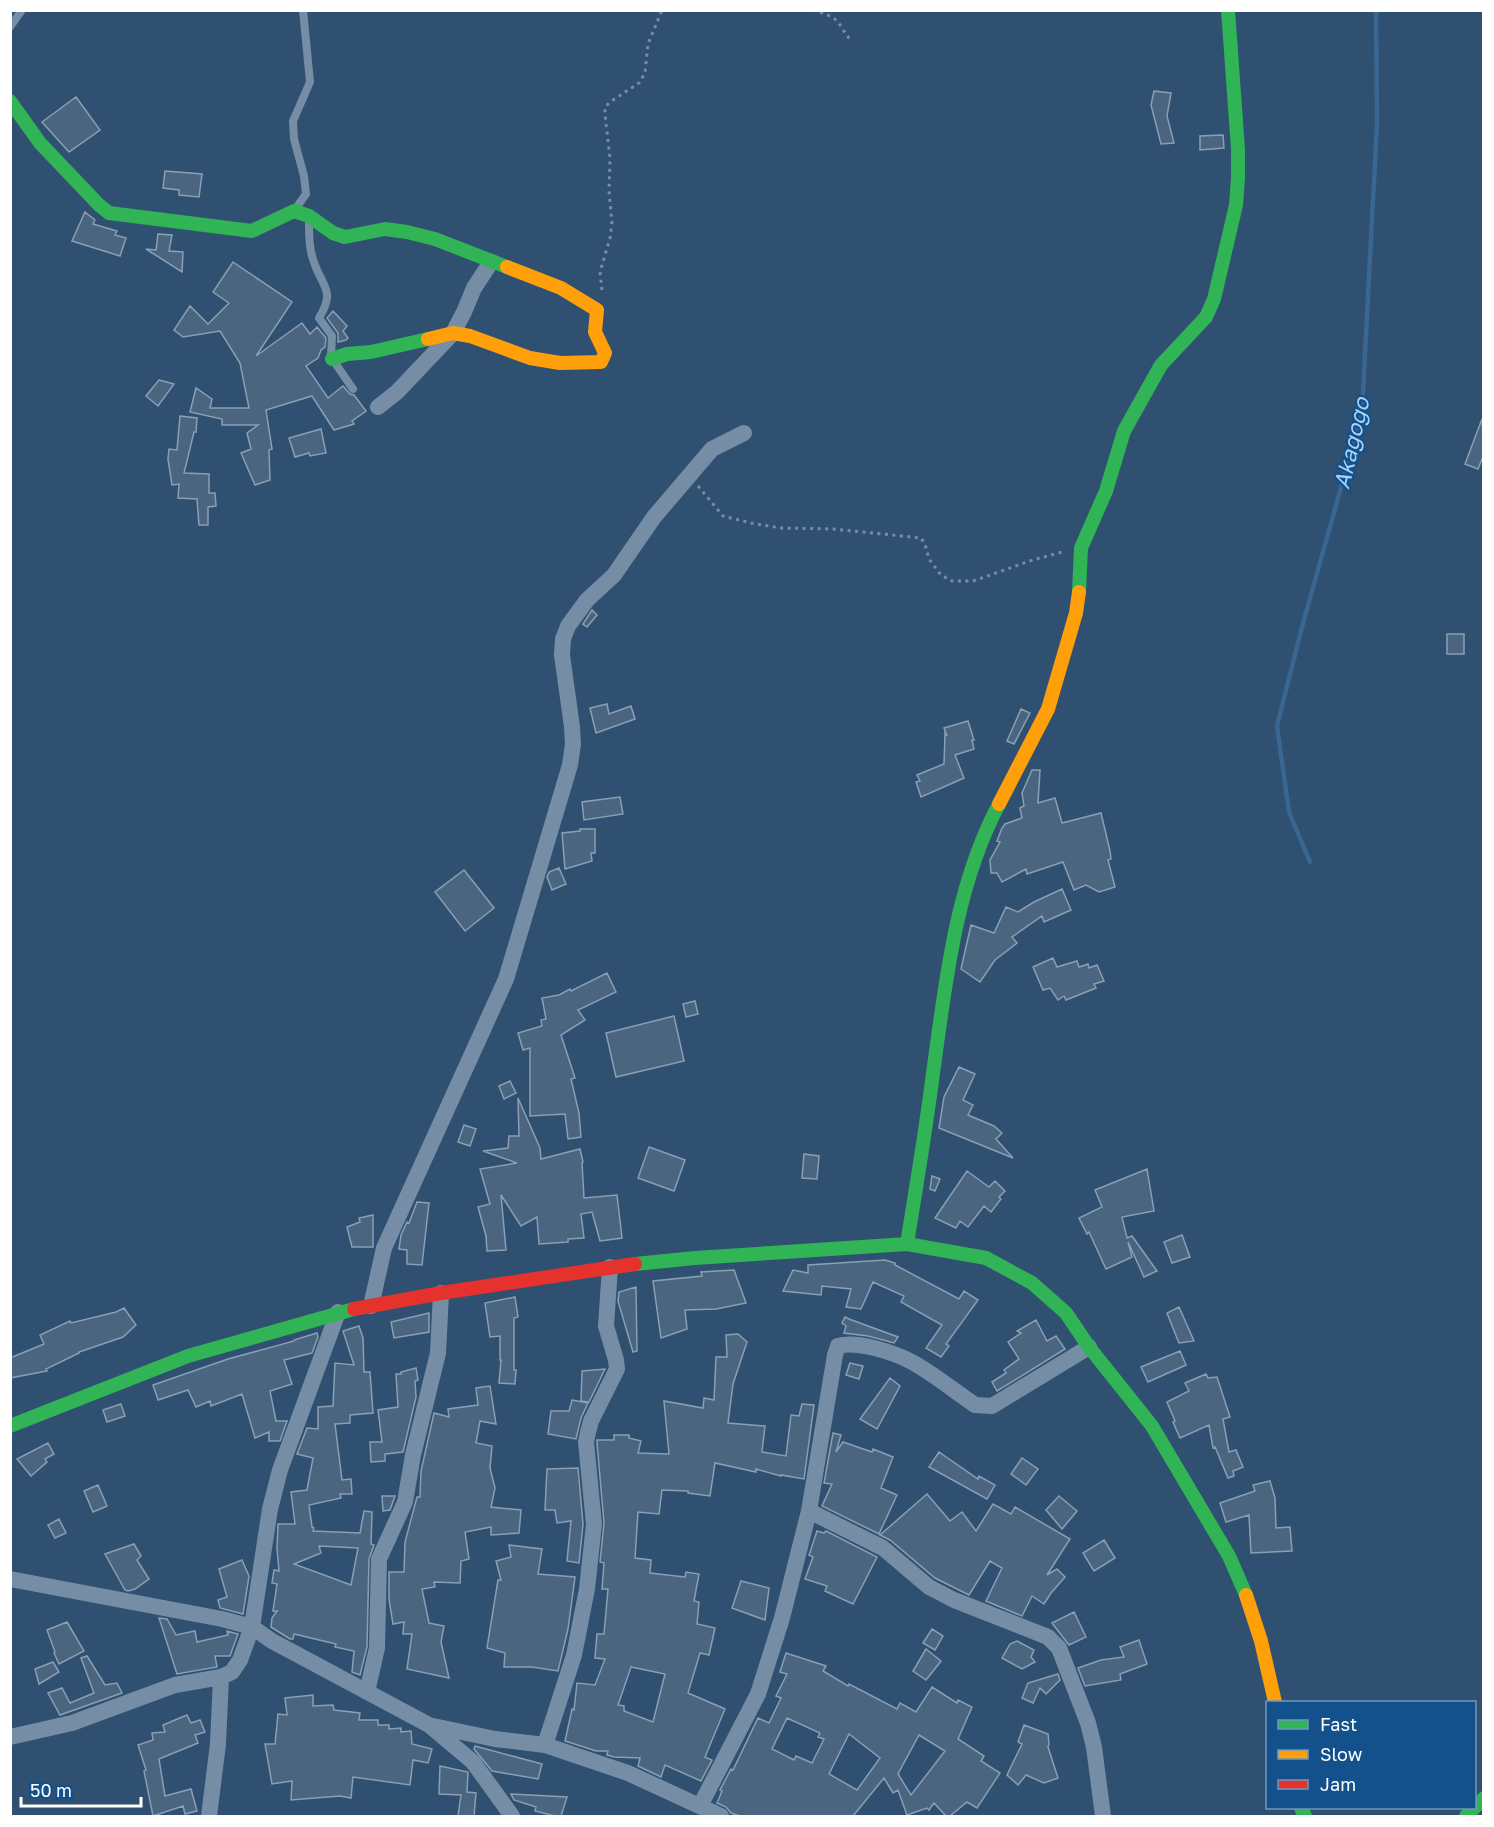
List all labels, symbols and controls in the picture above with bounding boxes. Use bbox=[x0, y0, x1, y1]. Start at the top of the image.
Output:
water label: Akagogo bbox=[1327, 393, 1375, 491]
legend bbox=[1266, 1701, 1476, 1809]
text: Fast bbox=[1320, 1713, 1357, 1735]
text: Slow bbox=[1320, 1743, 1363, 1765]
scale bar bbox=[21, 1770, 141, 1808]
text: Jam bbox=[1320, 1773, 1356, 1795]
text: 50 m bbox=[30, 1779, 72, 1801]

